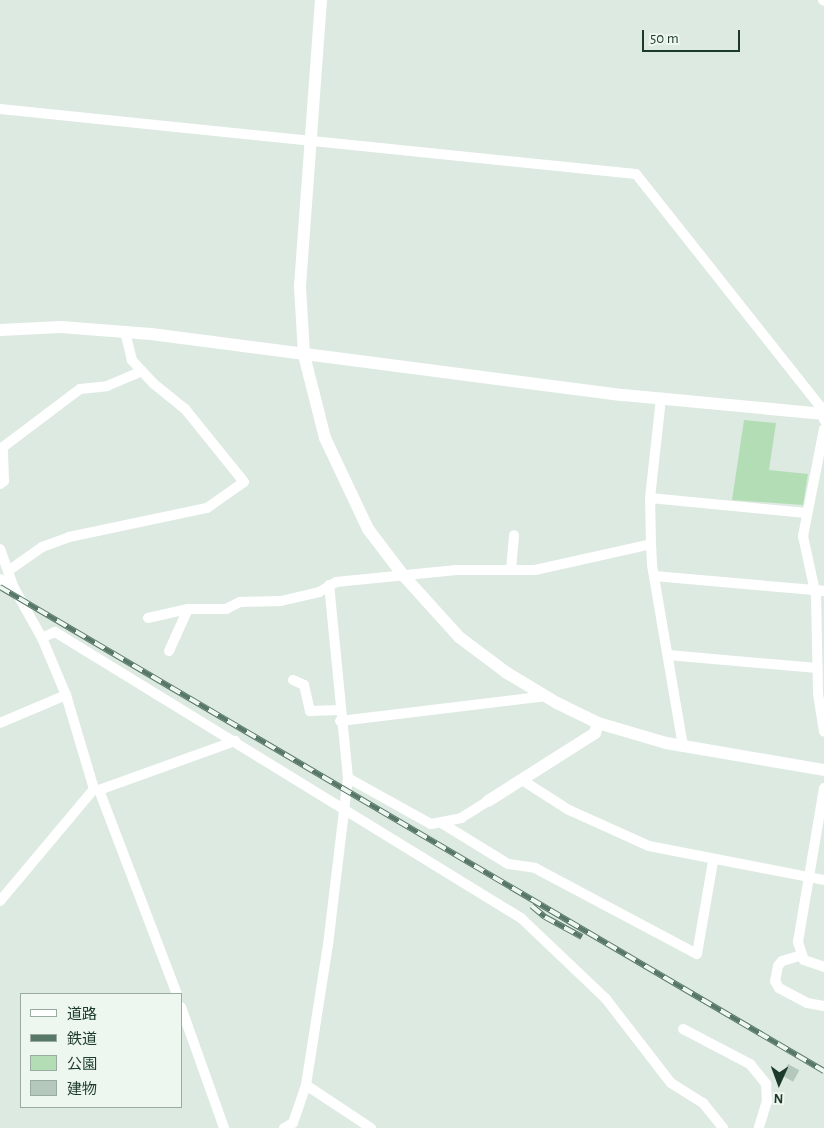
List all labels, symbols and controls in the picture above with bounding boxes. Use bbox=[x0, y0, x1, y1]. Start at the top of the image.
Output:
scale bar bbox=[644, 20, 742, 52]
text: 50 m bbox=[650, 31, 679, 46]
legend bbox=[20, 993, 182, 1108]
text: 道路 bbox=[67, 1007, 97, 1022]
text: 鉄道 bbox=[67, 1032, 97, 1047]
text: 公園 bbox=[67, 1057, 97, 1072]
north arrow bbox=[754, 1058, 804, 1108]
text: 建物 bbox=[67, 1082, 97, 1097]
text: N bbox=[773, 1091, 784, 1105]

